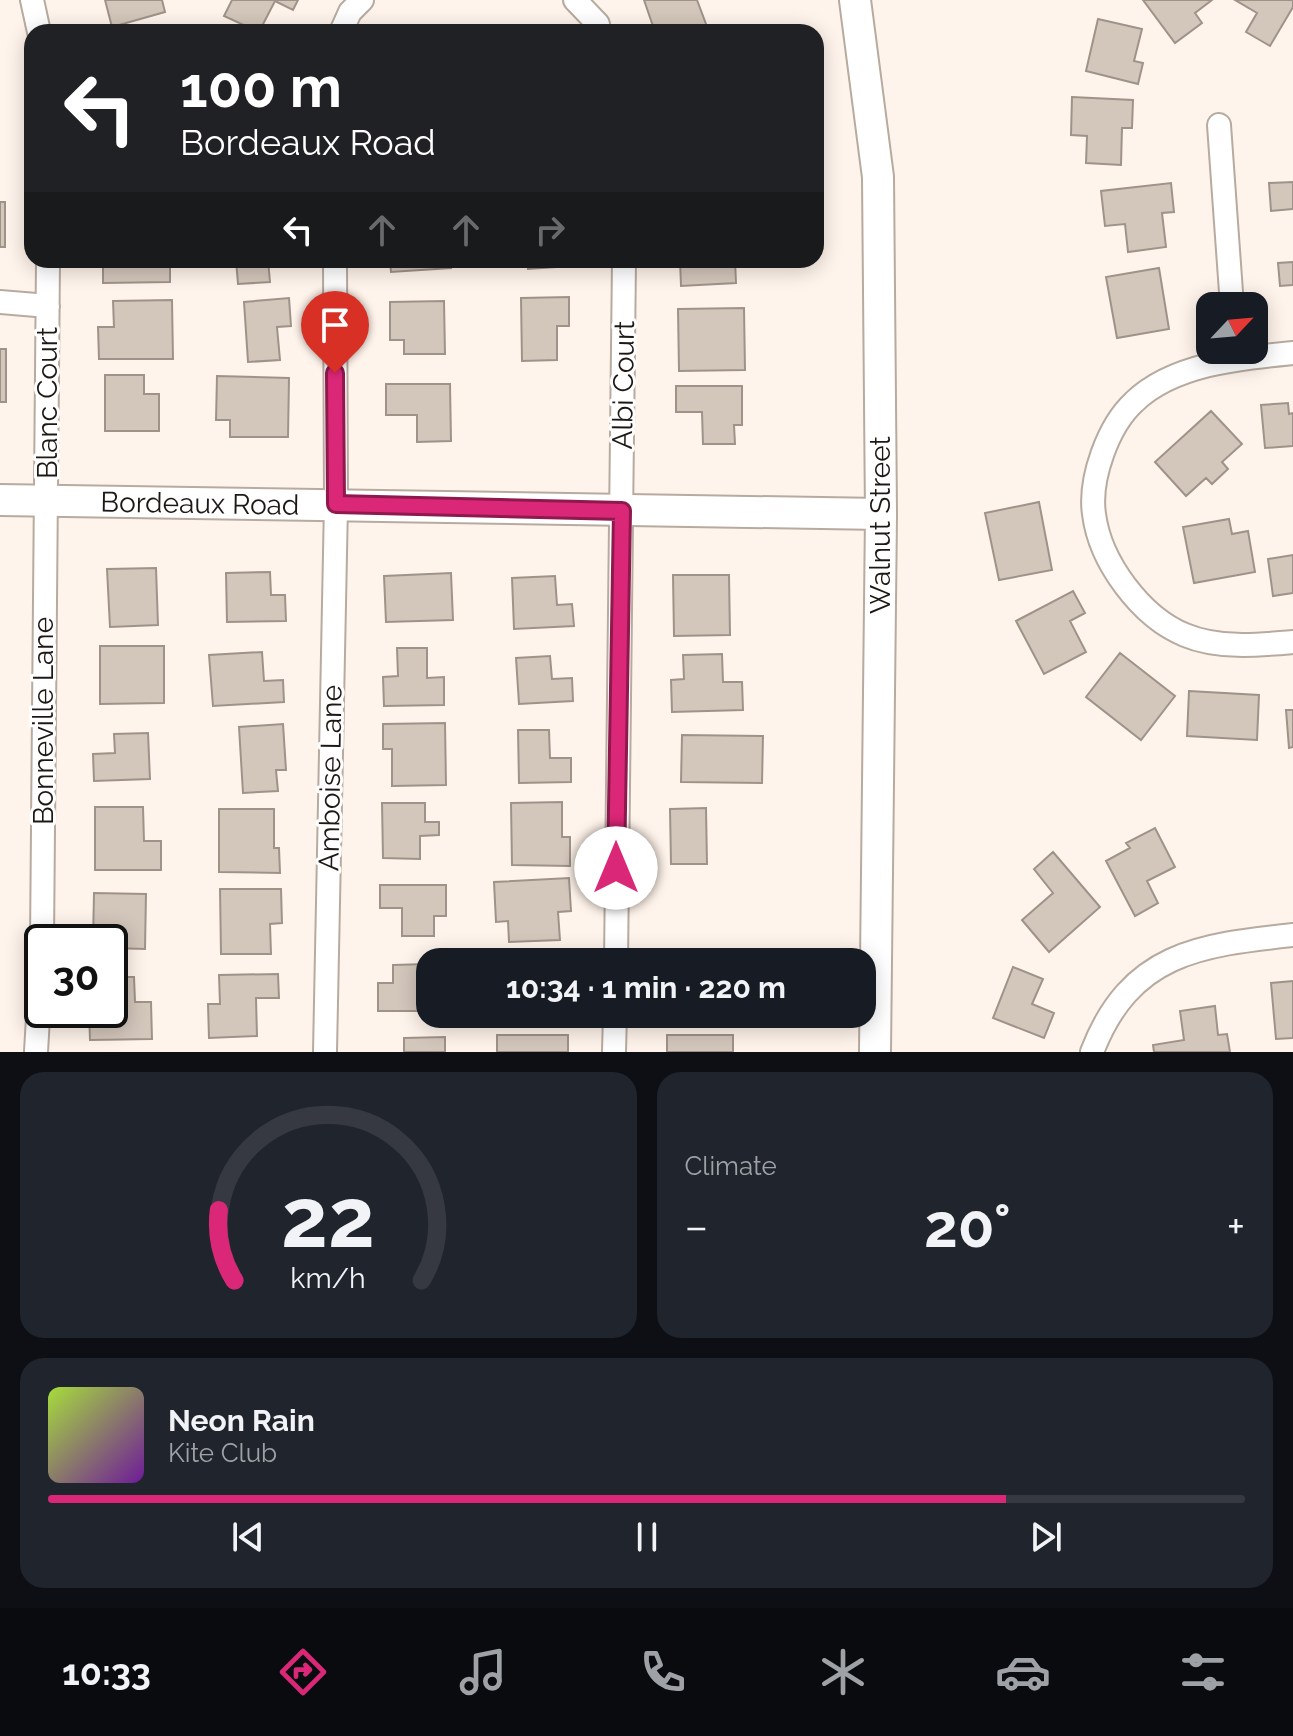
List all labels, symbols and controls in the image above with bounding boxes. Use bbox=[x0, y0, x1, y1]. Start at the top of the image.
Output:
text: 100 m bbox=[180, 54, 342, 120]
icon: left bbox=[48, 56, 152, 160]
text: Bordeaux Road bbox=[180, 121, 436, 163]
icon: left bbox=[276, 208, 320, 252]
icon: ahead bbox=[360, 208, 404, 252]
icon: ahead bbox=[444, 208, 488, 252]
icon: right bbox=[528, 208, 572, 252]
pin bbox=[301, 291, 369, 373]
north arrow bbox=[1196, 292, 1268, 364]
map controls bbox=[1196, 292, 1268, 364]
icon: arrive bbox=[313, 303, 357, 347]
street label: Albi Court bbox=[606, 320, 641, 450]
street label: Blanc Court bbox=[31, 326, 64, 479]
street label: Walnut Street bbox=[864, 435, 897, 614]
street label: Bordeaux Road bbox=[100, 486, 300, 522]
street label: Bonneville Lane bbox=[27, 617, 60, 825]
street label: Amboise Lane bbox=[312, 685, 349, 871]
position arrow bbox=[574, 826, 658, 910]
speed limit sign: 30 bbox=[24, 924, 128, 1028]
text: 10:34 · 1 min · 220 m bbox=[506, 970, 786, 1005]
text: Climate bbox=[685, 1151, 777, 1181]
text: 22 bbox=[281, 1169, 375, 1266]
text: 20° bbox=[924, 1191, 1011, 1261]
text: − bbox=[685, 1201, 708, 1252]
text: + bbox=[1227, 1201, 1245, 1252]
text: km/h bbox=[291, 1261, 366, 1295]
text: Neon Rain bbox=[168, 1403, 315, 1438]
text: Kite Club bbox=[168, 1438, 277, 1468]
icon: previous bbox=[226, 1515, 270, 1559]
icon: pause bbox=[625, 1515, 669, 1559]
icon: next bbox=[1024, 1515, 1068, 1559]
icon: directions bbox=[275, 1644, 331, 1700]
icon: music bbox=[455, 1644, 511, 1700]
icon: phone bbox=[635, 1644, 691, 1700]
icon: climate bbox=[815, 1644, 871, 1700]
icon: car bbox=[995, 1644, 1051, 1700]
icon: filters bbox=[1175, 1644, 1231, 1700]
text: 10:33 bbox=[62, 1651, 151, 1693]

